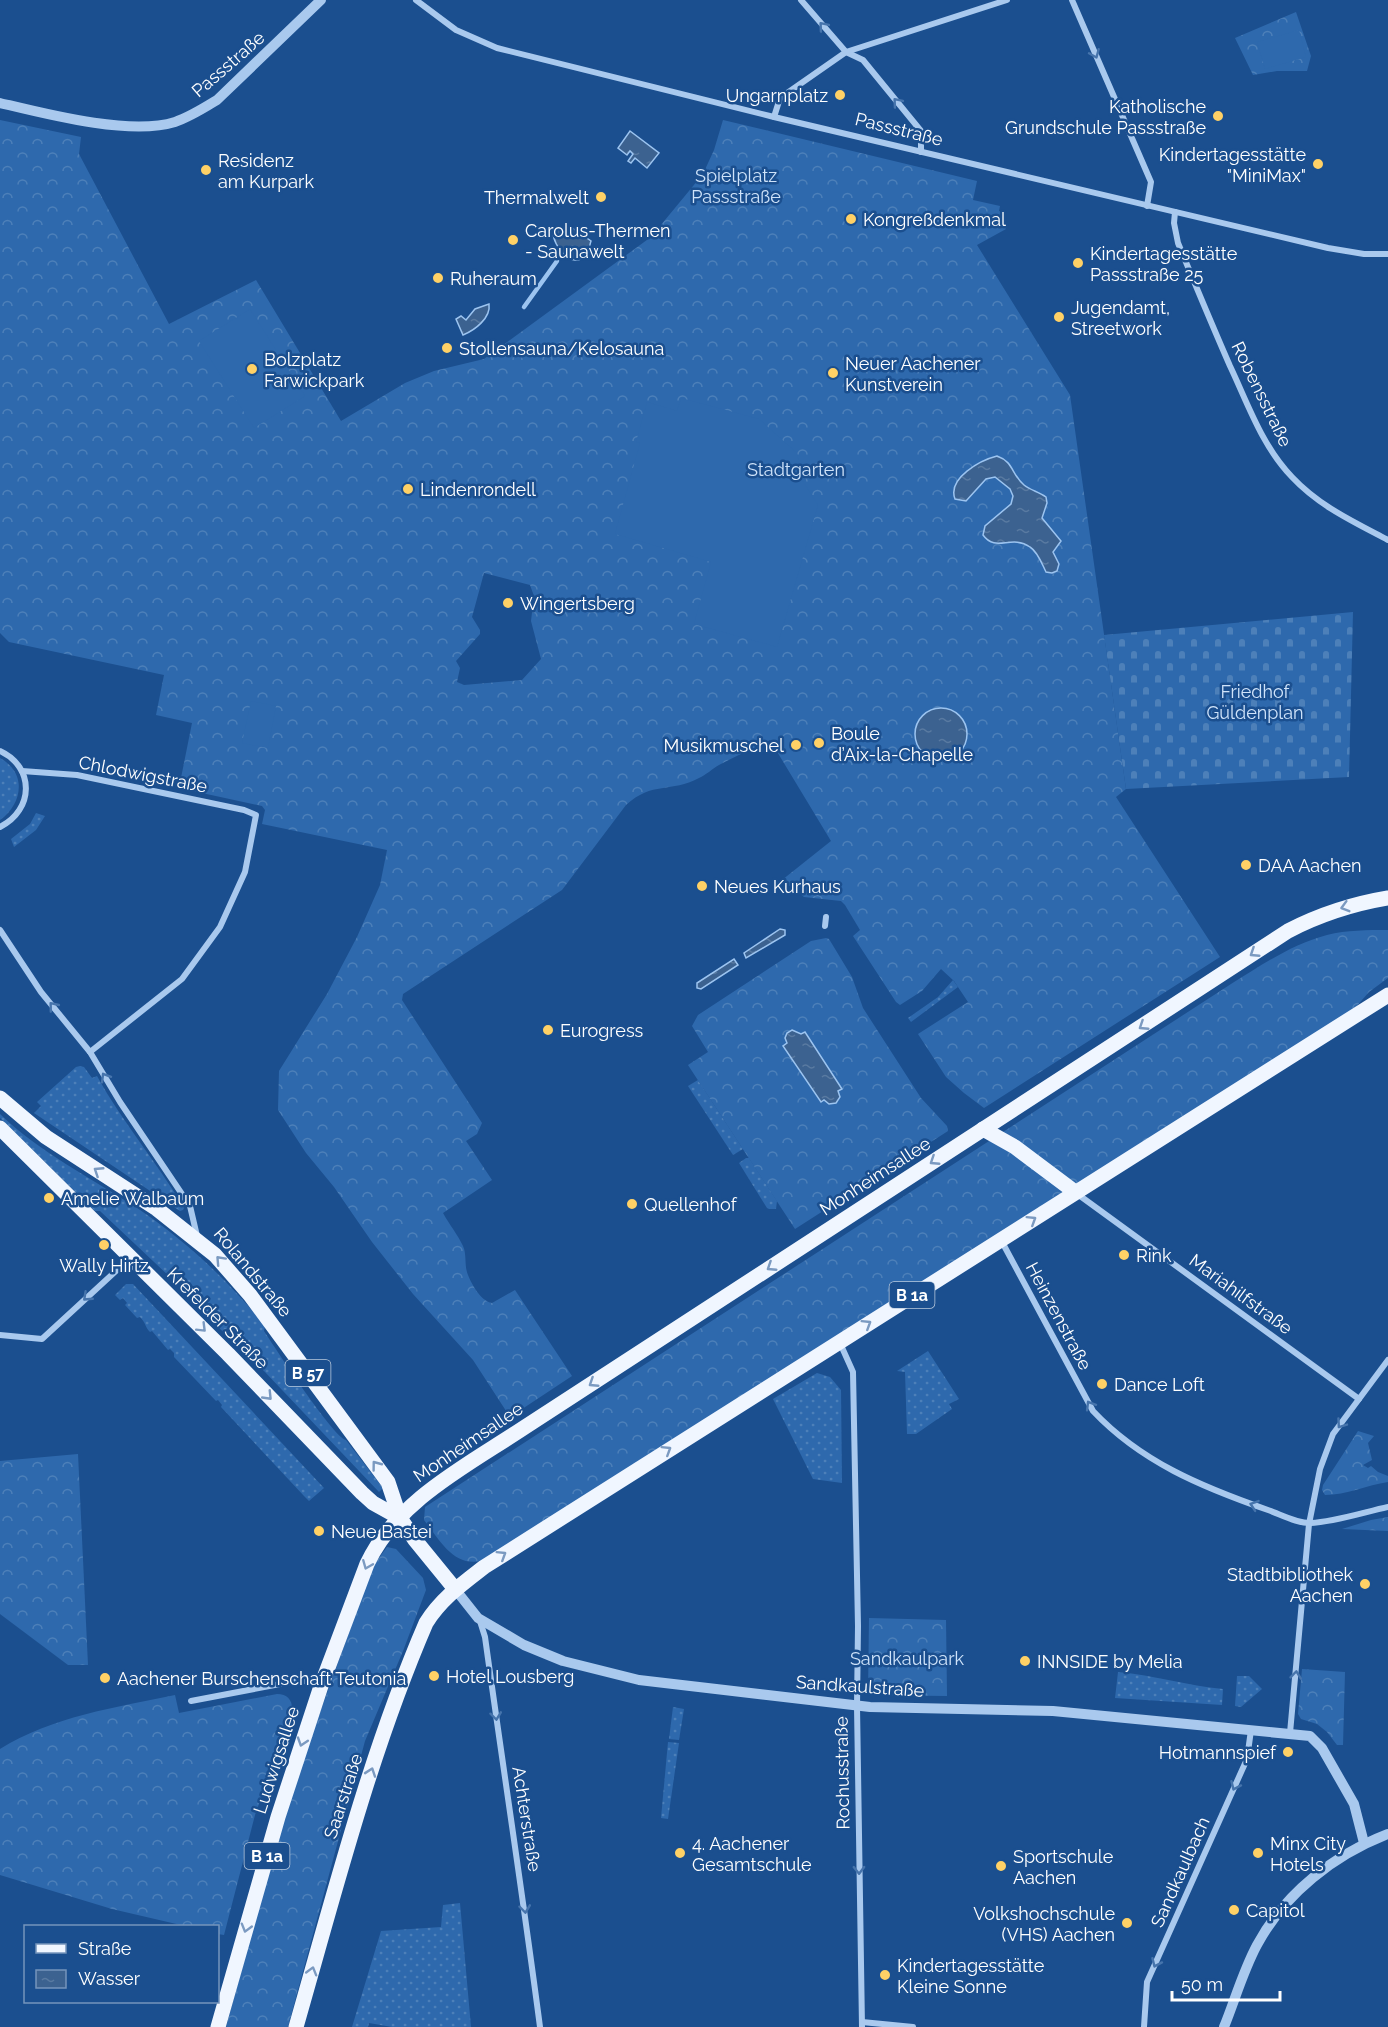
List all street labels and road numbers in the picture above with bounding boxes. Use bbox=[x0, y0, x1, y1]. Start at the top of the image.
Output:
street label: Passstraße bbox=[187, 26, 269, 101]
street label: Passstraße bbox=[853, 108, 945, 150]
street label: Robensstraße bbox=[1228, 338, 1297, 450]
street label: Chlodwigstraße bbox=[77, 751, 210, 797]
street label: Monheimsallee bbox=[816, 1132, 935, 1220]
street label: Rolandstraße bbox=[210, 1223, 297, 1321]
street label: Mariahilfstraße bbox=[1185, 1250, 1297, 1339]
street label: Heinzenstraße bbox=[1022, 1258, 1096, 1374]
street label: Krefelder Straße bbox=[163, 1263, 273, 1373]
road number: B 1a bbox=[890, 1282, 934, 1308]
road number: B 57 bbox=[286, 1360, 330, 1386]
street label: Monheimsallee bbox=[409, 1397, 527, 1486]
street label: Sandkaulstraße bbox=[795, 1671, 925, 1701]
street label: Ludwigsallee bbox=[249, 1703, 303, 1816]
street label: Rochusstraße bbox=[831, 1716, 853, 1830]
street label: Saarstraße bbox=[319, 1750, 367, 1841]
street label: Achterstraße bbox=[508, 1765, 546, 1874]
street label: Sandkaulbach bbox=[1146, 1814, 1214, 1930]
road number: B 1a bbox=[244, 1843, 290, 1869]

